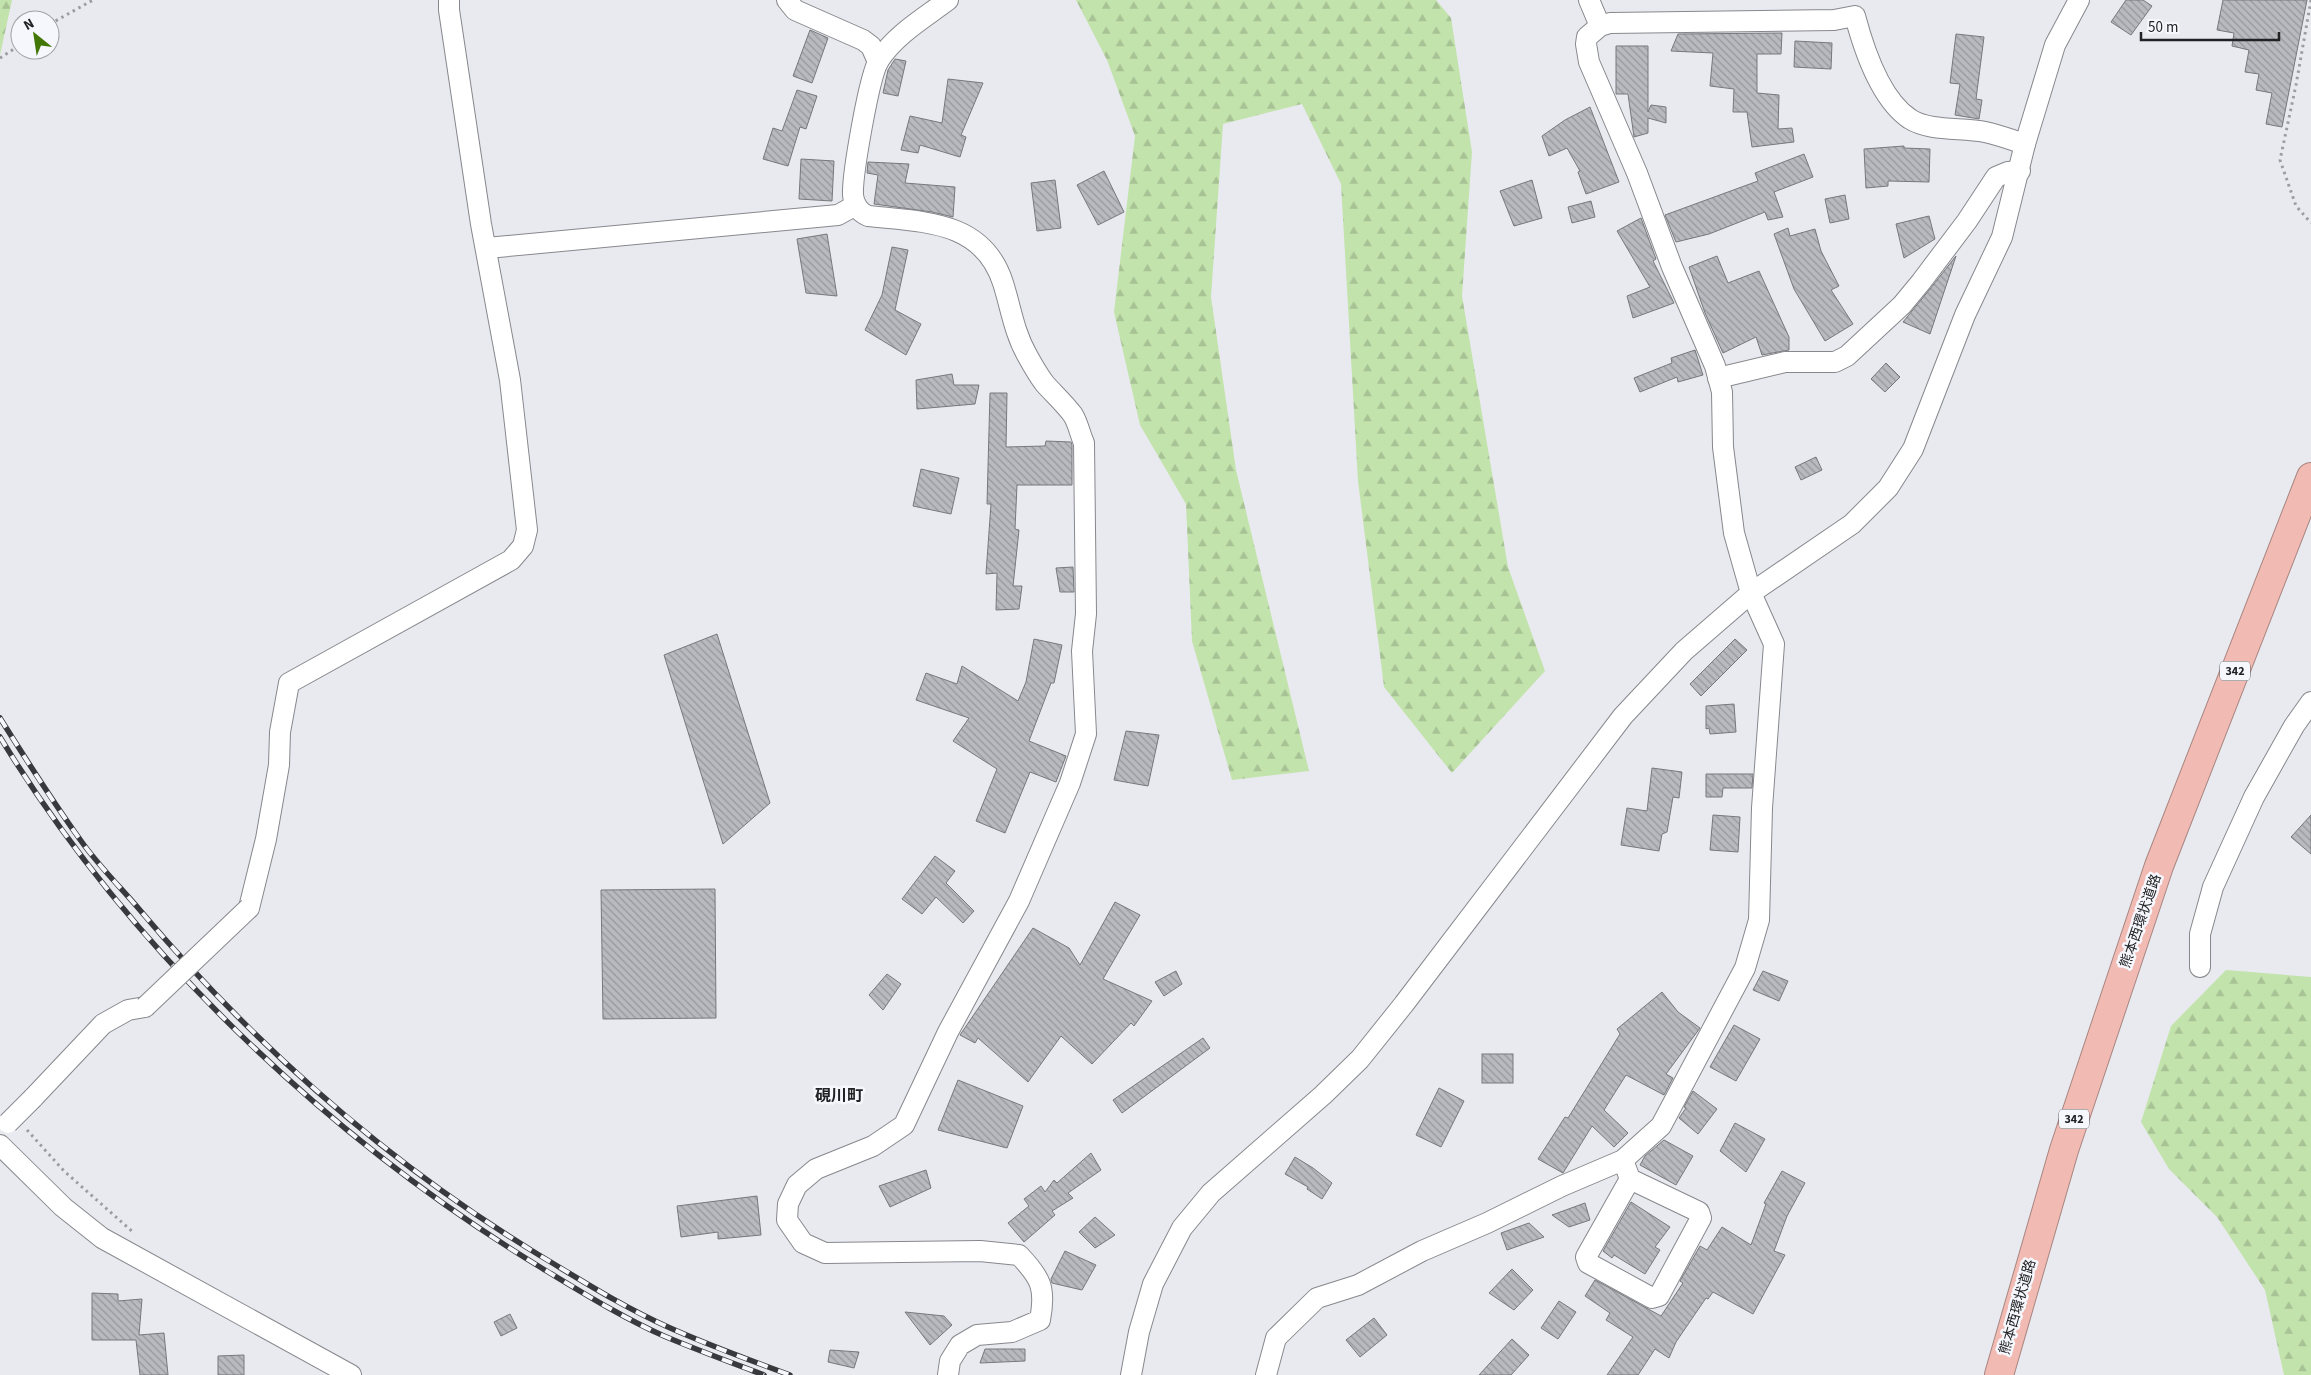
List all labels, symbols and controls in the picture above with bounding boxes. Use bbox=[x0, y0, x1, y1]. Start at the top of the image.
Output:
north arrow bbox=[10, 10, 60, 60]
scale bar bbox=[2141, 10, 2278, 42]
text: N bbox=[20, 14, 38, 36]
text: 50 m bbox=[2148, 17, 2178, 38]
road number: 342 bbox=[2220, 661, 2250, 680]
street label: 熊本西環状道路 bbox=[2116, 871, 2166, 971]
district label: 硯川町 bbox=[815, 1085, 863, 1107]
road number: 342 bbox=[2059, 1110, 2089, 1128]
street label: 熊本西環状道路 bbox=[1995, 1257, 2041, 1357]

